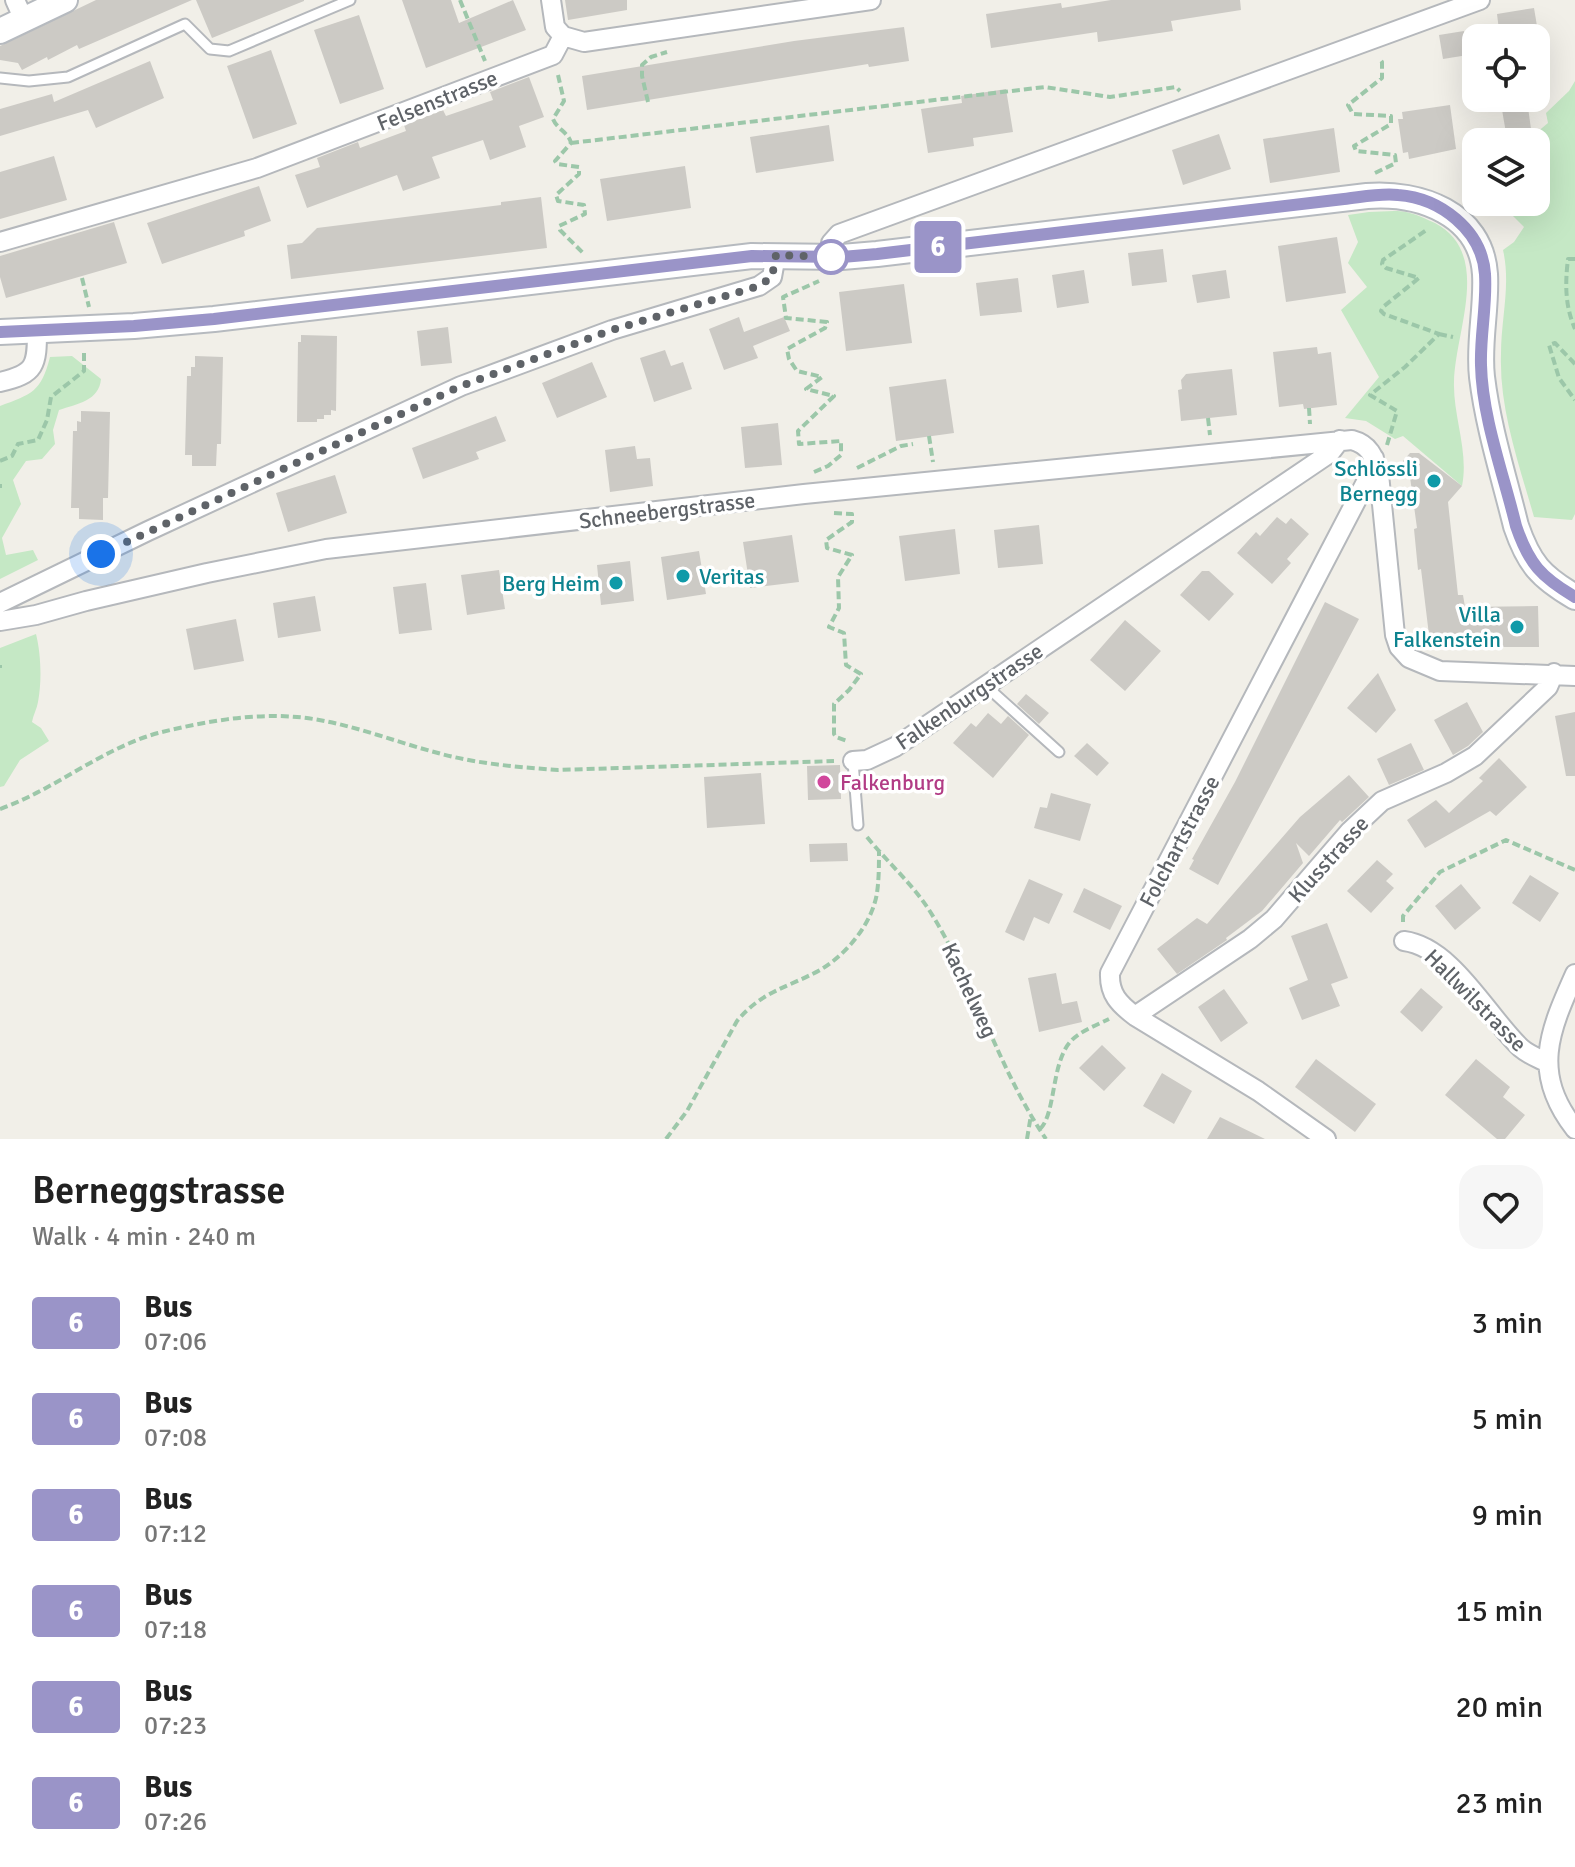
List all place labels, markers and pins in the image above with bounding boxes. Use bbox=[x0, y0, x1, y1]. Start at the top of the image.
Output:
unlabelled marker bbox=[814, 240, 848, 274]
place label: Schlössli Bernegg bbox=[1334, 455, 1418, 507]
marker: Schlössli Bernegg bbox=[1425, 472, 1443, 490]
place label: Veritas bbox=[699, 563, 764, 590]
marker: Veritas bbox=[674, 567, 692, 585]
place label: Berg Heim bbox=[502, 570, 600, 597]
marker: Berg Heim bbox=[607, 574, 625, 592]
place label: Villa Falkenstein bbox=[1393, 601, 1501, 653]
marker: Villa Falkenstein bbox=[1508, 618, 1526, 636]
place label: Falkenburg bbox=[840, 769, 945, 796]
marker: Falkenburg bbox=[815, 773, 833, 791]

